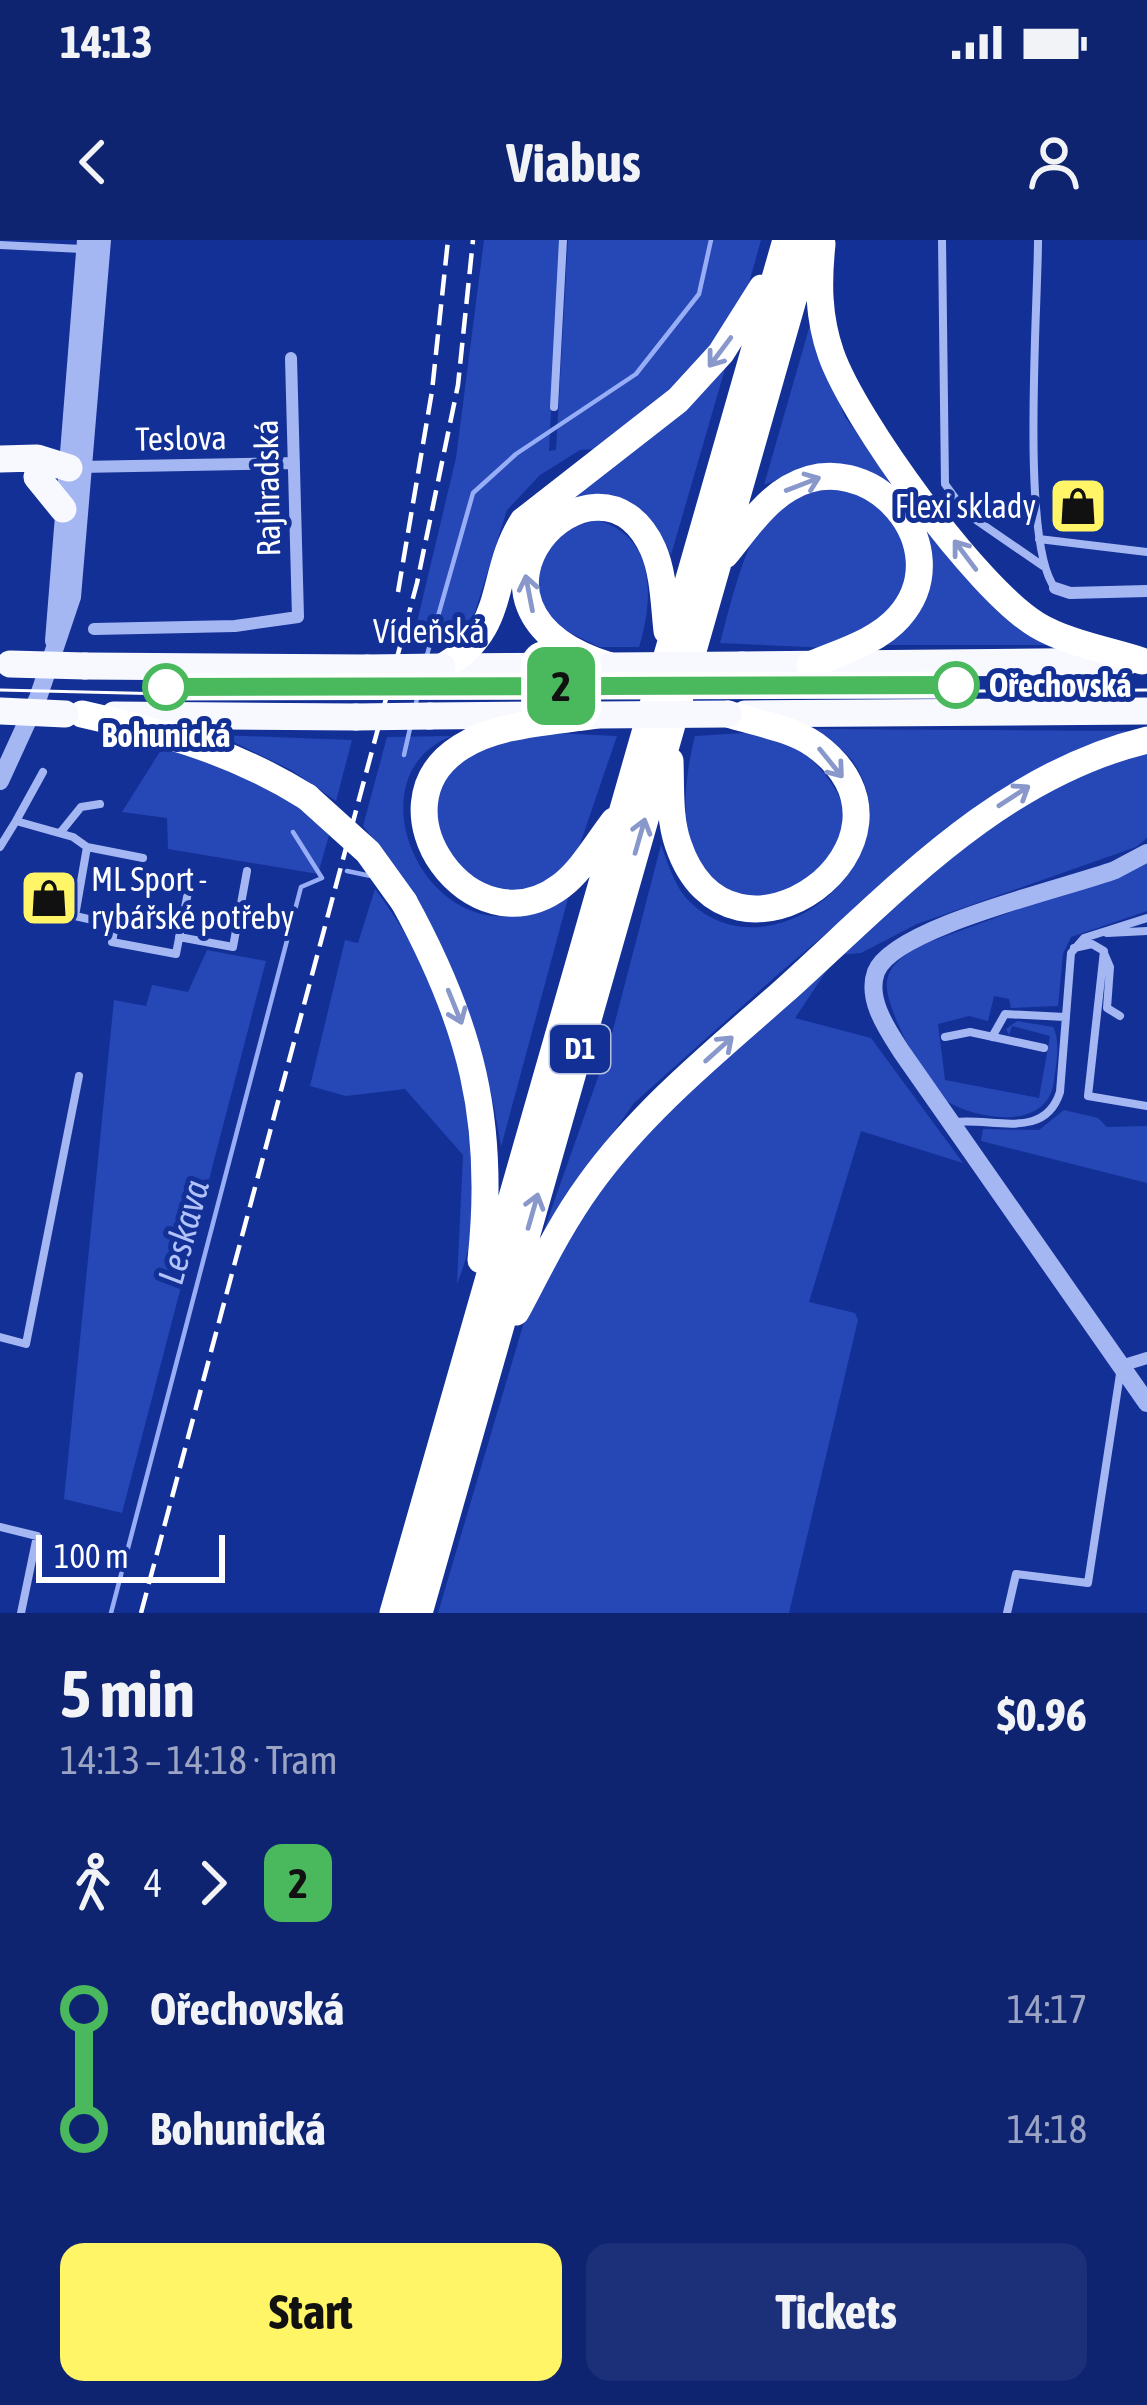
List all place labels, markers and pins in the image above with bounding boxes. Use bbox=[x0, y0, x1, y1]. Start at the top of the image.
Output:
shop icon: Flexi sklady bbox=[1047, 475, 1109, 537]
place label: Flexi sklady bbox=[895, 487, 1036, 525]
marker: Ořechovská bbox=[934, 663, 978, 707]
marker: Bohunická bbox=[144, 665, 188, 709]
place label: Ořechovská bbox=[989, 666, 1131, 704]
place label: Bohunická bbox=[102, 716, 230, 754]
place label: ML Sport - rybářské potřeby bbox=[91, 860, 294, 936]
shop icon: ML Sport - rybářské potřeby bbox=[18, 867, 80, 929]

